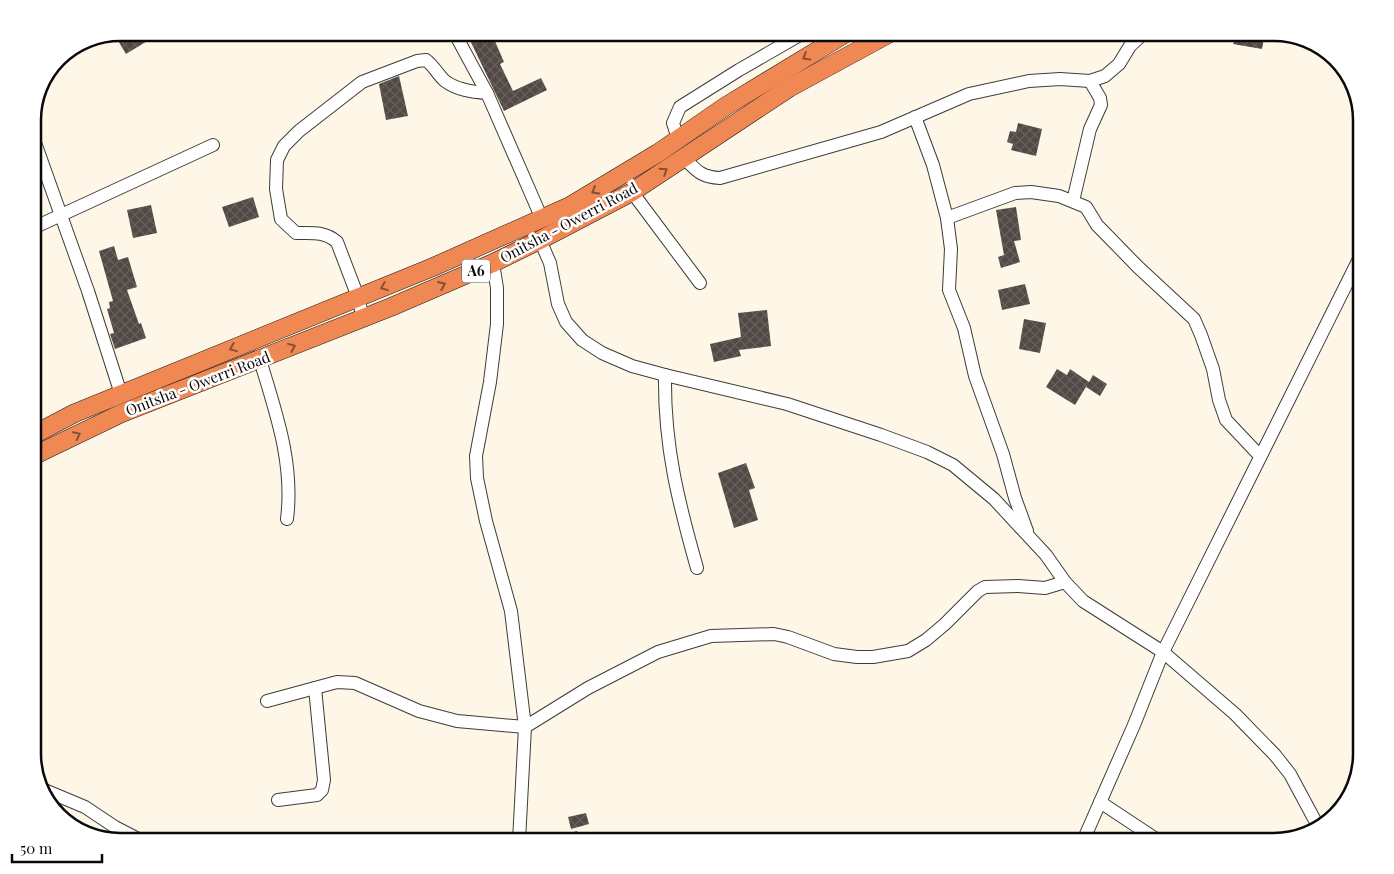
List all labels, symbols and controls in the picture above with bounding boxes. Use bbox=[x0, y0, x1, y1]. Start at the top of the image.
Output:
one-way arrow bbox=[803, 51, 812, 61]
one-way arrow bbox=[659, 168, 668, 178]
street label: Onitsha - Owerri Road bbox=[496, 177, 641, 267]
one-way arrow bbox=[592, 184, 601, 194]
road number: A6 bbox=[462, 260, 490, 282]
one-way arrow bbox=[380, 280, 389, 291]
one-way arrow bbox=[437, 281, 446, 292]
one-way arrow bbox=[229, 342, 238, 352]
one-way arrow bbox=[287, 343, 296, 354]
street label: Onitsha - Owerri Road bbox=[123, 346, 273, 420]
one-way arrow bbox=[71, 431, 80, 441]
scale bar bbox=[12, 832, 102, 864]
text: 50 m bbox=[20, 838, 53, 858]

